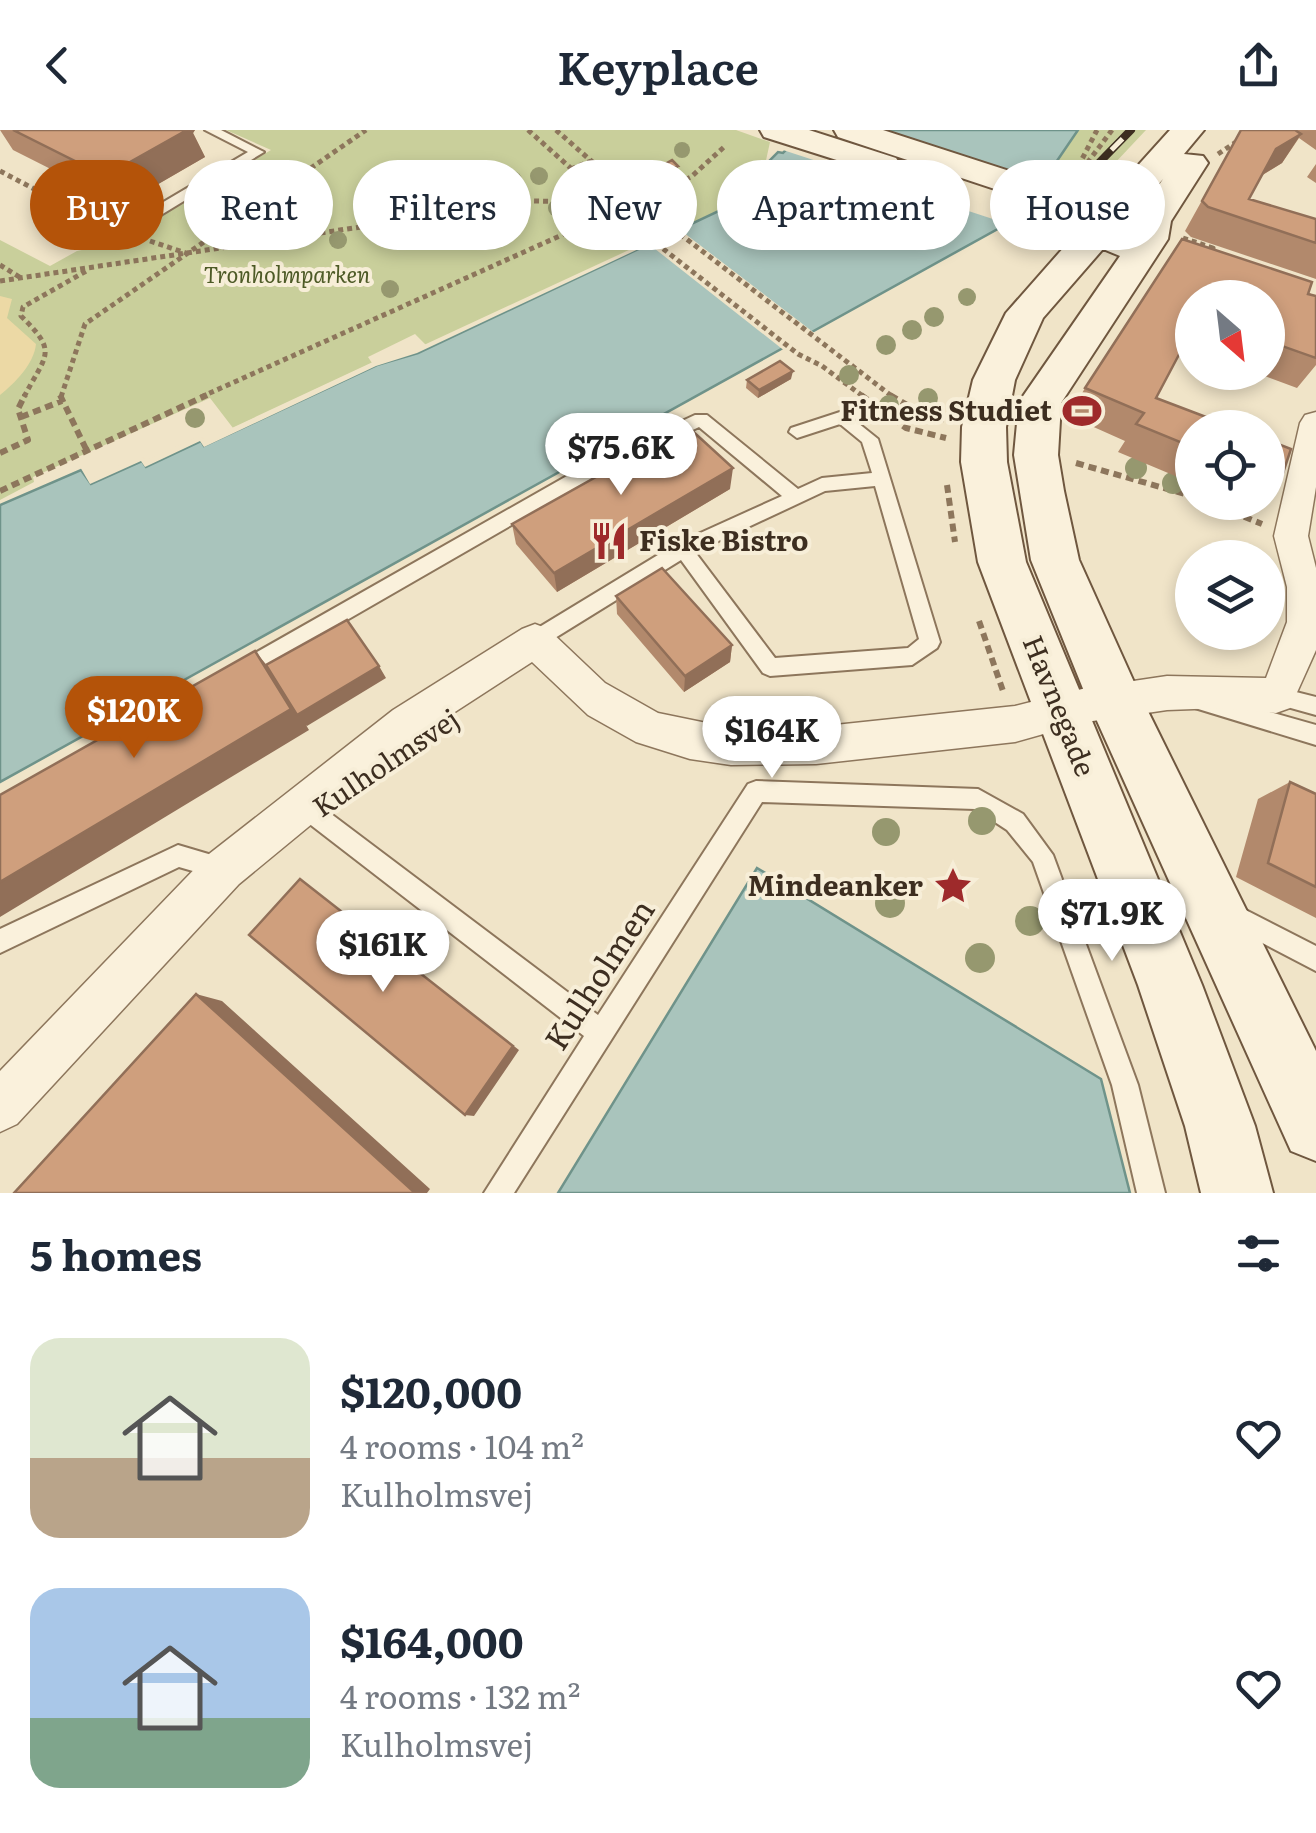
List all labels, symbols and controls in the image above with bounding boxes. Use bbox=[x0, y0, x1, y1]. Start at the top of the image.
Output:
text: Keyplace bbox=[557, 32, 759, 99]
icon: back bbox=[30, 38, 85, 93]
icon: share bbox=[1231, 38, 1286, 93]
chip: Buy bbox=[30, 160, 164, 250]
chip: Rent bbox=[184, 160, 333, 250]
chip: Filters bbox=[353, 160, 531, 250]
chip: New bbox=[551, 160, 697, 250]
chip: Apartment bbox=[717, 160, 970, 250]
chip: House bbox=[990, 160, 1165, 250]
park label: Tronholmparken bbox=[204, 257, 370, 290]
north arrow bbox=[1175, 280, 1285, 390]
map controls bbox=[1175, 280, 1285, 650]
place label: Fitness Studiet bbox=[840, 388, 1053, 430]
sports icon: Fitness Studiet bbox=[1061, 390, 1103, 432]
button: locate bbox=[1175, 410, 1285, 520]
pin: $75.6K bbox=[540, 413, 702, 498]
text: $75.6K bbox=[567, 421, 675, 469]
place label: Fiske Bistro bbox=[639, 518, 808, 560]
restaurant icon: Fiske Bistro bbox=[588, 520, 630, 562]
button: layers bbox=[1175, 540, 1285, 650]
street label: Havnegade bbox=[1014, 628, 1108, 782]
pin: $120K bbox=[64, 676, 204, 761]
text: $120K bbox=[87, 684, 181, 732]
pin: $164K bbox=[702, 696, 842, 781]
street label: Kulholmsvej bbox=[303, 697, 467, 826]
text: $164K bbox=[724, 704, 820, 752]
place label: Mindeanker bbox=[747, 863, 923, 905]
place icon: Mindeanker bbox=[932, 865, 974, 907]
pin: $71.9K bbox=[1031, 879, 1193, 964]
text: $71.9K bbox=[1060, 887, 1164, 935]
street label: Kulholmen bbox=[531, 888, 664, 1058]
pin: $161K bbox=[313, 910, 453, 995]
text: $161K bbox=[338, 918, 428, 966]
text: 5 homes bbox=[30, 1222, 202, 1284]
icon: filters bbox=[1231, 1226, 1286, 1281]
text: $120,000 bbox=[340, 1359, 522, 1421]
icon: home bbox=[110, 1378, 230, 1498]
icon: heart bbox=[1231, 1411, 1286, 1466]
text: 4 rooms · 104 m² bbox=[340, 1421, 584, 1469]
text: Kulholmsvej bbox=[340, 1469, 533, 1517]
text: $164,000 bbox=[340, 1609, 524, 1671]
icon: home bbox=[110, 1628, 230, 1748]
icon: heart bbox=[1231, 1661, 1286, 1716]
text: 4 rooms · 132 m² bbox=[340, 1671, 580, 1719]
text: Kulholmsvej bbox=[340, 1719, 533, 1767]

